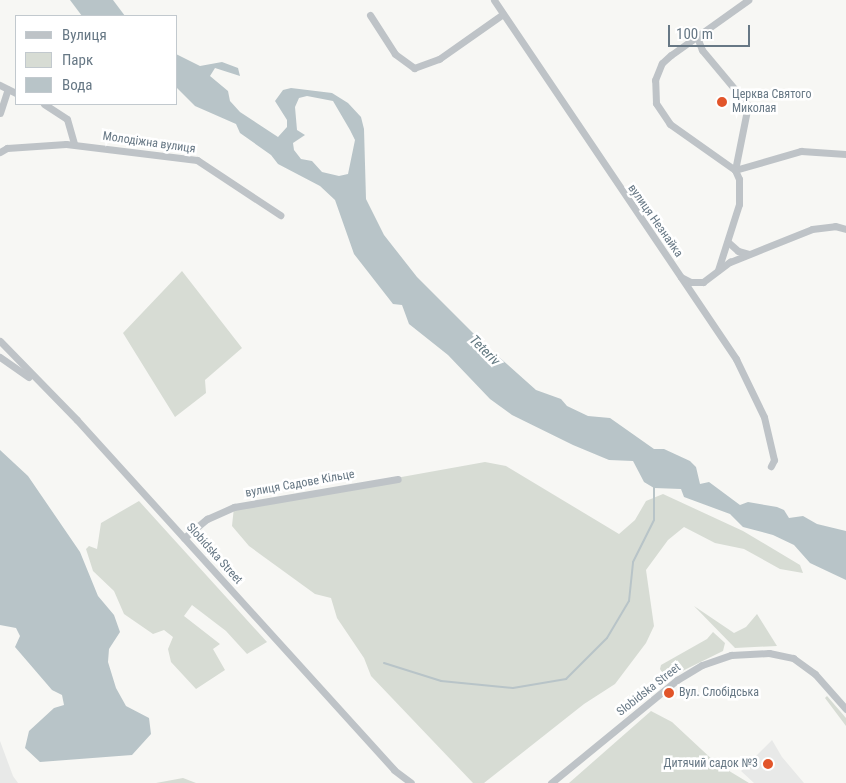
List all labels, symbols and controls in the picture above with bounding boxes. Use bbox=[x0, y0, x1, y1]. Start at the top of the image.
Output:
legend bbox=[15, 15, 178, 105]
scale bar bbox=[671, 15, 754, 47]
text: 100 m bbox=[676, 25, 713, 43]
text: Вулиця bbox=[62, 26, 107, 44]
text: Парк bbox=[62, 51, 93, 69]
text: Вода bbox=[62, 76, 92, 94]
place label: Церква Святого Миколая bbox=[732, 88, 811, 116]
marker: Церква Святого Миколая bbox=[716, 96, 728, 108]
street label: Молодіжна вулиця bbox=[102, 129, 196, 157]
street label: вулиця Незнайка bbox=[625, 182, 685, 260]
water label: Teteriv bbox=[466, 331, 504, 369]
street label: вулиця Садове Кільце bbox=[244, 467, 356, 501]
street label: Slobidska Street bbox=[183, 521, 245, 587]
street label: Slobidska Street bbox=[614, 661, 684, 719]
place label: Вул. Слобідська bbox=[679, 686, 759, 700]
marker: Вул. Слобідська bbox=[663, 687, 675, 699]
place label: Дитячий садок №3 bbox=[664, 757, 758, 771]
marker: Дитячий садок №3 bbox=[762, 758, 774, 770]

